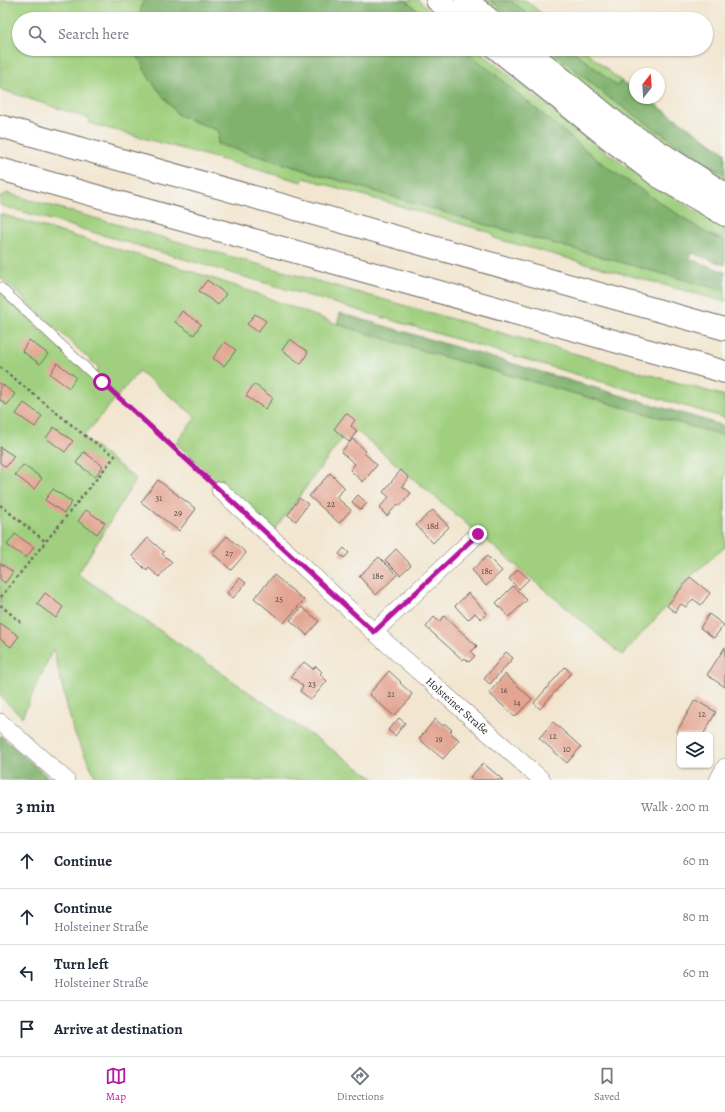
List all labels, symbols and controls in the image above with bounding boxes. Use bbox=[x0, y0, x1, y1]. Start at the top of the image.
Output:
search box bbox=[12, 12, 713, 56]
icon: search bbox=[26, 23, 48, 45]
text: Search here bbox=[58, 24, 129, 44]
north arrow bbox=[629, 68, 665, 104]
route start bbox=[93, 373, 111, 391]
house number: 31 bbox=[156, 492, 162, 504]
house number: 22 bbox=[327, 498, 336, 510]
house number: 29 bbox=[174, 507, 182, 519]
house number: 18d bbox=[427, 520, 439, 532]
route end bbox=[469, 525, 487, 543]
house number: 27 bbox=[225, 547, 233, 559]
house number: 18c bbox=[481, 565, 493, 577]
house number: 18e bbox=[372, 570, 384, 582]
house number: 25 bbox=[275, 593, 283, 605]
street label: Holsteiner Straße bbox=[423, 674, 493, 738]
house number: 23 bbox=[308, 678, 316, 690]
house number: 16 bbox=[500, 684, 508, 696]
house number: 21 bbox=[387, 688, 395, 700]
house number: 14 bbox=[513, 696, 521, 708]
house number: 12 bbox=[698, 708, 706, 720]
house number: 12 bbox=[549, 730, 557, 742]
map controls bbox=[677, 732, 713, 768]
button: layers bbox=[677, 732, 713, 768]
house number: 19 bbox=[435, 733, 443, 745]
house number: 10 bbox=[563, 743, 571, 755]
text: 3 min bbox=[16, 795, 55, 818]
text: Walk · 200 m bbox=[641, 798, 709, 815]
icon: ahead bbox=[16, 850, 38, 872]
text: Continue bbox=[54, 851, 112, 871]
text: 60 m bbox=[683, 852, 709, 869]
text: Continue bbox=[54, 898, 112, 918]
icon: ahead bbox=[16, 906, 38, 928]
text: 80 m bbox=[682, 908, 709, 925]
text: Holsteiner Straße bbox=[54, 918, 148, 935]
text: Turn left bbox=[54, 954, 109, 974]
icon: left bbox=[16, 962, 38, 984]
text: 60 m bbox=[683, 964, 709, 981]
text: Holsteiner Straße bbox=[54, 974, 148, 991]
icon: arrive bbox=[16, 1018, 38, 1040]
text: Arrive at destination bbox=[54, 1019, 183, 1039]
tab: Map bbox=[105, 1065, 127, 1104]
tab: Directions bbox=[337, 1065, 384, 1104]
tab: Saved bbox=[594, 1065, 620, 1104]

